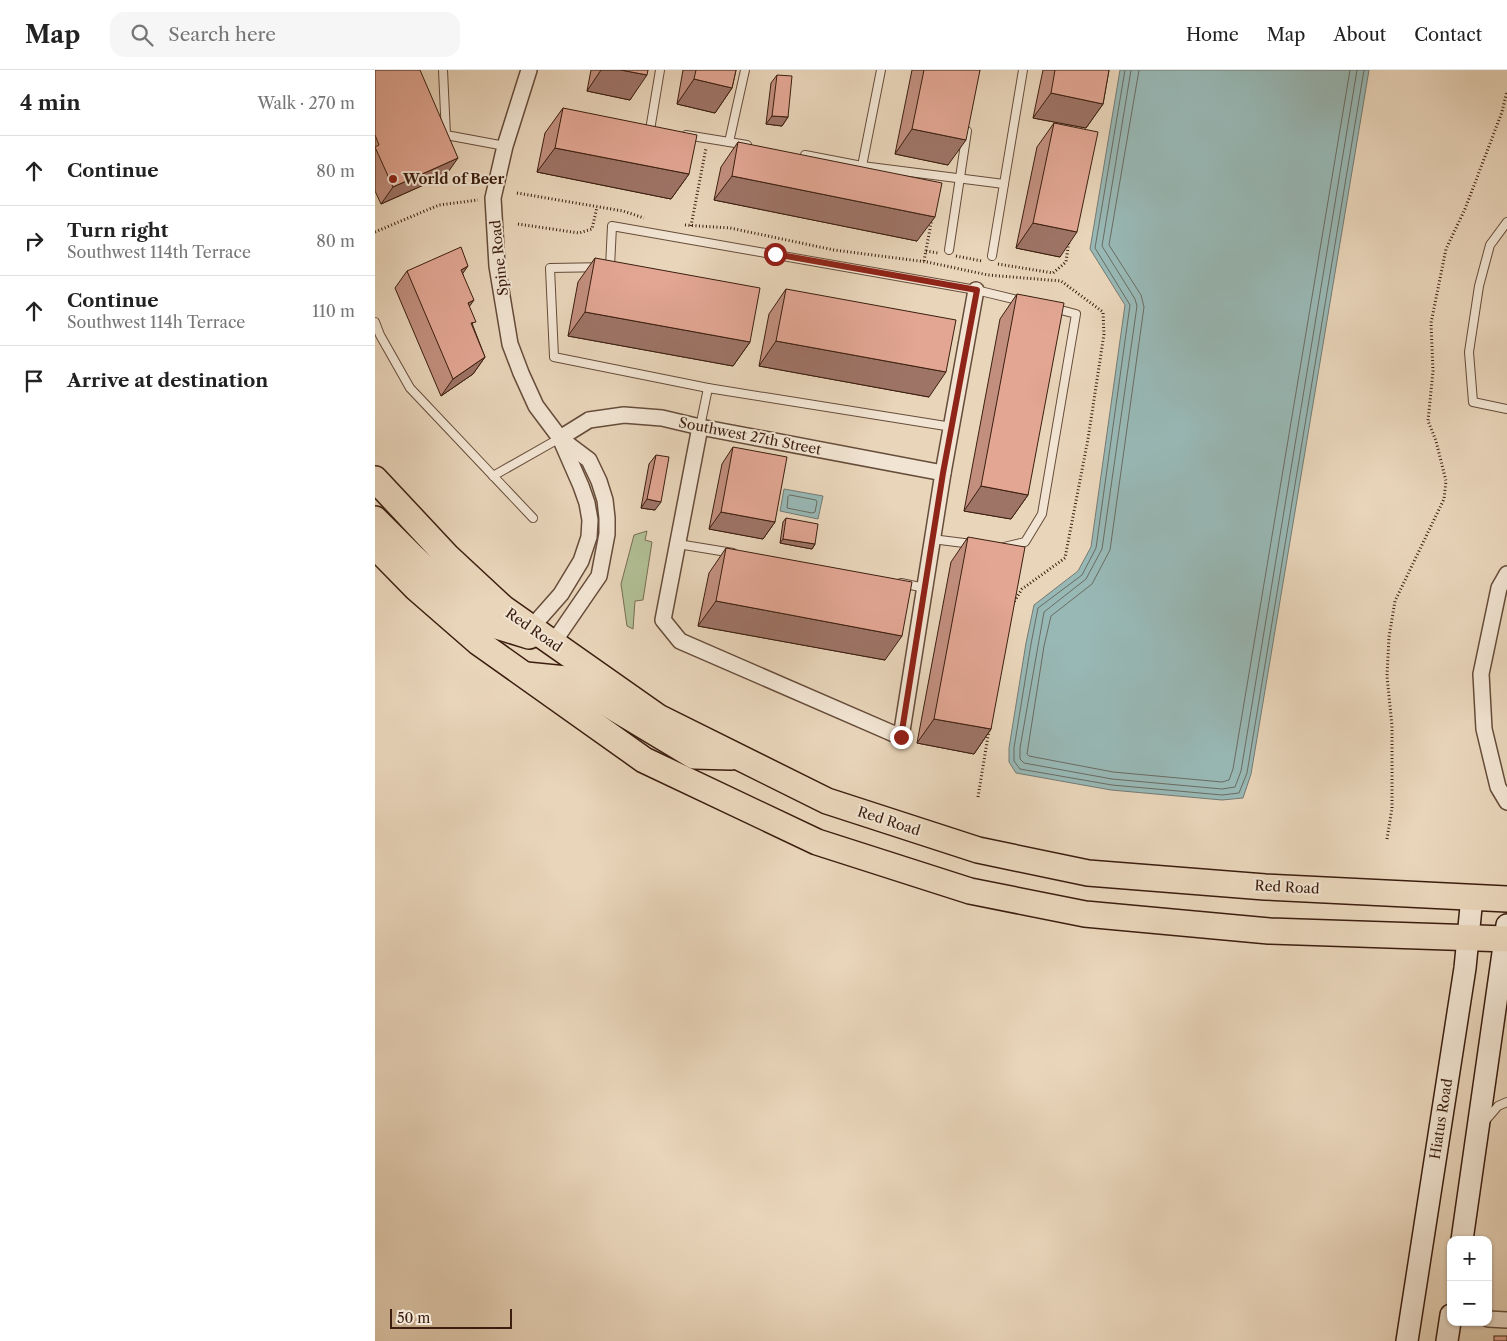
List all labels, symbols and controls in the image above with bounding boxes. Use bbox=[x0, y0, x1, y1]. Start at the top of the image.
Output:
search box bbox=[110, 12, 460, 57]
text: Map bbox=[25, 20, 80, 49]
icon: search bbox=[128, 21, 156, 49]
text: Search here bbox=[168, 23, 276, 46]
text: Home bbox=[1186, 24, 1239, 46]
text: Map bbox=[1267, 24, 1305, 46]
text: About bbox=[1333, 24, 1386, 46]
text: Contact bbox=[1414, 24, 1482, 46]
text: 4 min bbox=[20, 90, 81, 115]
text: Walk · 270 m bbox=[257, 93, 355, 113]
icon: ahead bbox=[20, 157, 48, 185]
text: Continue bbox=[67, 159, 159, 182]
text: 80 m bbox=[316, 161, 355, 181]
place label: World of Beer bbox=[402, 170, 504, 188]
marker: World of Beer bbox=[387, 173, 399, 185]
text: Turn right bbox=[67, 219, 168, 242]
street label: Spine Road bbox=[486, 219, 512, 297]
icon: right bbox=[20, 227, 48, 255]
text: 80 m bbox=[316, 231, 355, 251]
text: Southwest 114th Terrace bbox=[67, 242, 251, 262]
route start bbox=[764, 243, 787, 266]
text: Continue bbox=[67, 289, 159, 312]
icon: ahead bbox=[20, 297, 48, 325]
text: 110 m bbox=[312, 301, 355, 321]
text: Southwest 114h Terrace bbox=[67, 312, 245, 332]
icon: arrive bbox=[20, 367, 48, 395]
text: Arrive at destination bbox=[67, 369, 268, 392]
street label: Southwest 27th Street bbox=[677, 413, 823, 459]
street label: Red Road bbox=[502, 604, 566, 656]
route end bbox=[890, 726, 913, 749]
street label: Red Road bbox=[855, 802, 923, 840]
street label: Red Road bbox=[1254, 876, 1320, 898]
street label: Hiatus Road bbox=[1426, 1077, 1456, 1161]
map controls bbox=[1447, 1236, 1492, 1326]
button: + bbox=[1447, 1236, 1492, 1281]
button: − bbox=[1447, 1281, 1492, 1326]
scale bar bbox=[390, 1306, 513, 1329]
text: 50 m bbox=[397, 1309, 430, 1327]

